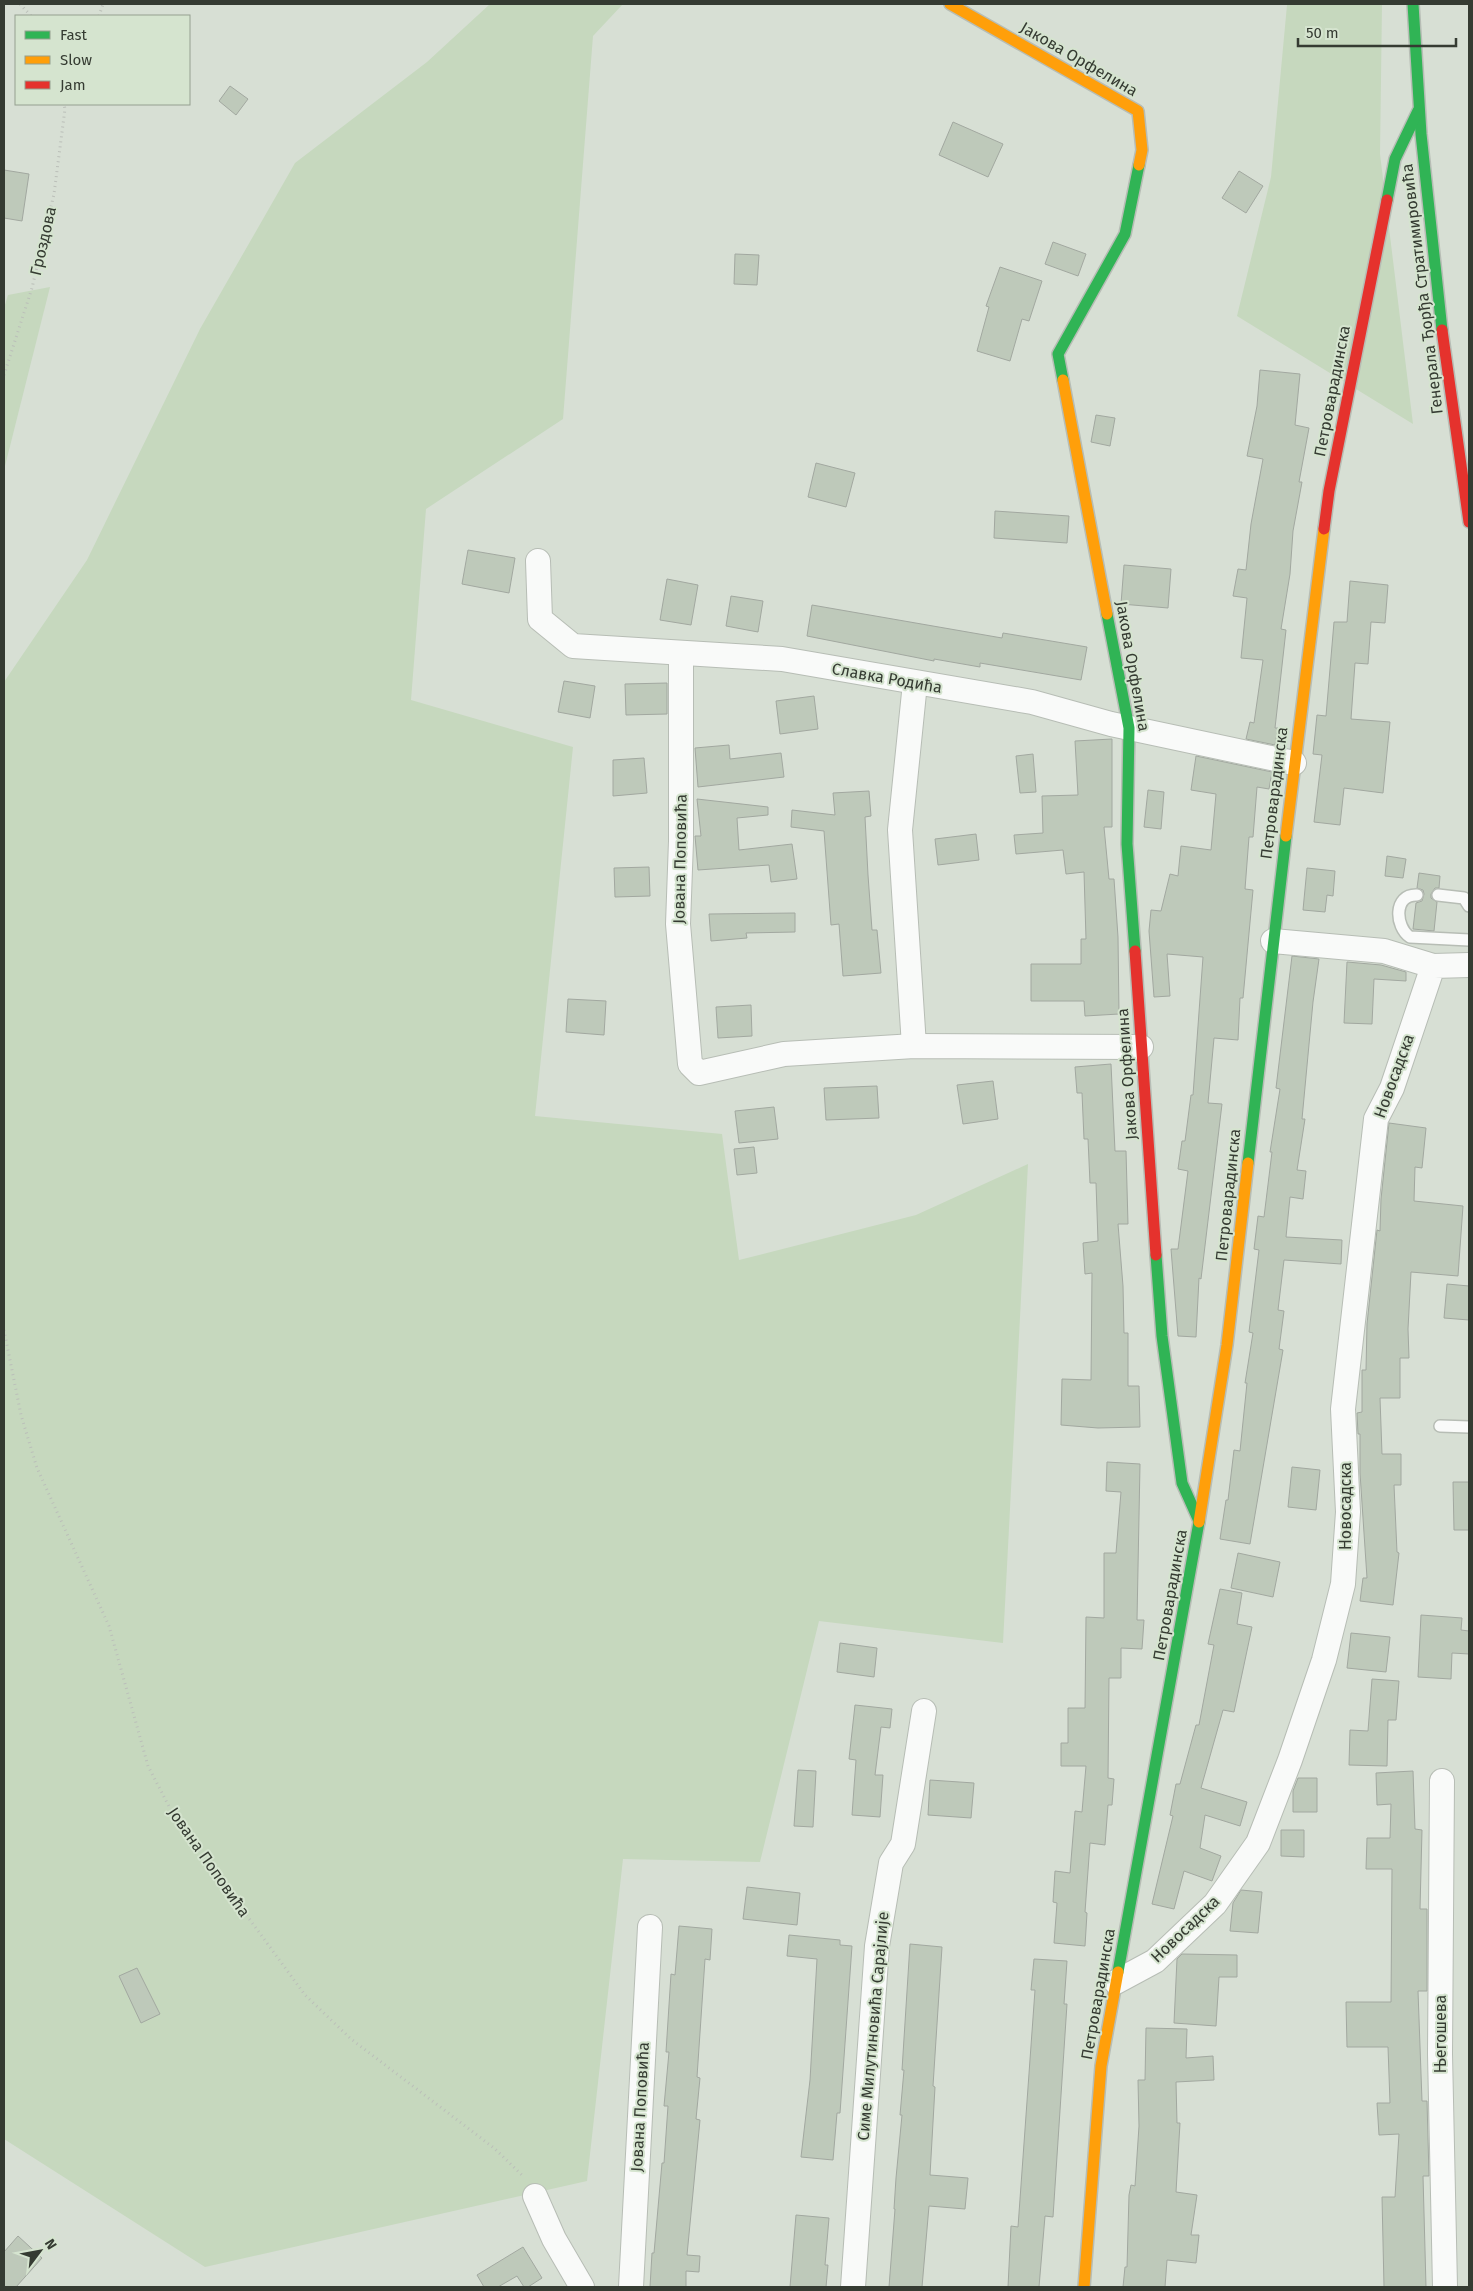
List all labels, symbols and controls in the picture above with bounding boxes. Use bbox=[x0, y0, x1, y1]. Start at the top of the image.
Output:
legend bbox=[15, 15, 190, 105]
scale bar bbox=[1298, 15, 1456, 47]
street label: Јакова Орфелина bbox=[1017, 18, 1141, 100]
text: 50 m bbox=[1306, 24, 1339, 42]
text: Fast bbox=[60, 26, 87, 44]
text: Slow bbox=[60, 51, 92, 69]
text: Jam bbox=[60, 76, 86, 94]
street label: Генерала Ђорђа Стратимировића bbox=[1397, 163, 1447, 415]
street label: Гроздова bbox=[26, 205, 60, 277]
street label: Петроварадинска bbox=[1310, 324, 1354, 458]
street label: Јакова Орфелина bbox=[1112, 599, 1154, 733]
street label: Славка Родића bbox=[830, 659, 944, 697]
street label: Петроварадинска bbox=[1256, 726, 1292, 860]
street label: Јована Поповића bbox=[669, 794, 691, 924]
street label: Јакова Орфелина bbox=[1113, 1007, 1141, 1141]
street label: Новосадска bbox=[1370, 1031, 1418, 1121]
street label: Петроварадинска bbox=[1212, 1128, 1244, 1262]
street label: Новосадска bbox=[1336, 1462, 1355, 1550]
street label: Петроварадинска bbox=[1149, 1528, 1191, 1662]
street label: Јована Поповића bbox=[164, 1803, 254, 1921]
street label: Новосадска bbox=[1147, 1892, 1223, 1966]
street label: Симе Милутиновића Сарајлије bbox=[854, 1911, 892, 2141]
street label: Петроварадинска bbox=[1077, 1927, 1119, 2061]
street label: Његошева bbox=[1431, 1995, 1450, 2073]
street label: Јована Поповића bbox=[627, 2042, 653, 2172]
north arrow bbox=[15, 2226, 65, 2276]
text: N bbox=[41, 2236, 60, 2253]

